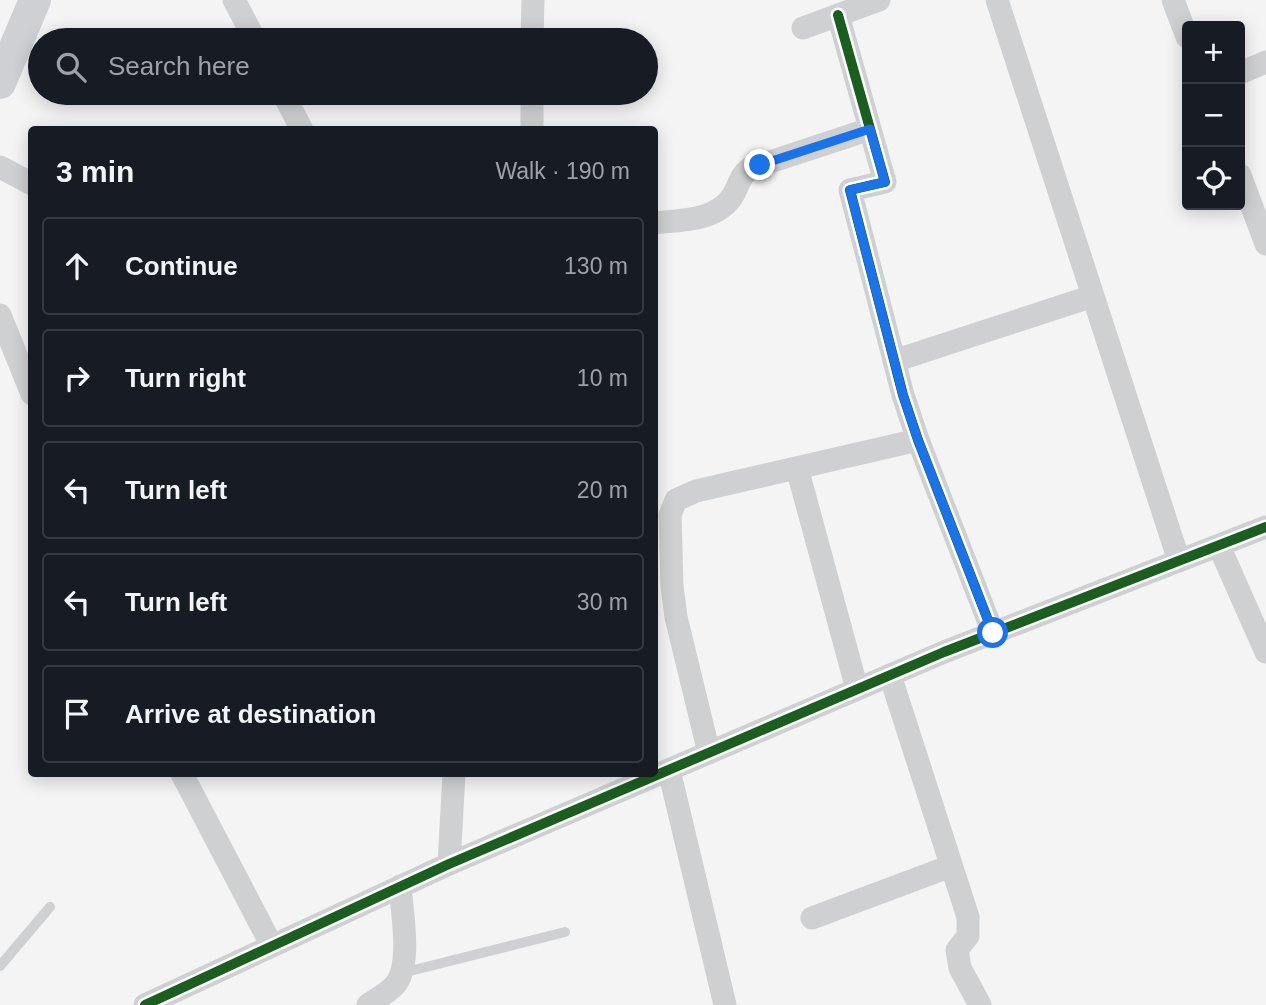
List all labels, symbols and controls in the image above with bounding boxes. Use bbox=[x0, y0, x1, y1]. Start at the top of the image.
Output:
map controls bbox=[1182, 21, 1245, 210]
button: + bbox=[1182, 21, 1245, 84]
search box bbox=[28, 28, 658, 105]
icon: search bbox=[52, 48, 90, 86]
text: Search here bbox=[108, 51, 250, 81]
button: − bbox=[1182, 84, 1245, 147]
button: locate bbox=[1182, 147, 1245, 210]
route end bbox=[744, 149, 775, 180]
text: 3 min bbox=[56, 155, 134, 188]
text: Walk · 190 m bbox=[495, 158, 630, 184]
icon: ahead bbox=[58, 247, 96, 285]
text: Continue bbox=[125, 251, 238, 281]
text: 130 m bbox=[564, 253, 628, 279]
icon: right bbox=[58, 359, 96, 397]
text: Turn right bbox=[125, 363, 246, 393]
text: 10 m bbox=[577, 365, 628, 391]
icon: left bbox=[58, 471, 96, 509]
text: Turn left bbox=[125, 475, 227, 505]
text: 20 m bbox=[577, 477, 628, 503]
icon: left bbox=[58, 583, 96, 621]
text: Turn left bbox=[125, 587, 227, 617]
text: 30 m bbox=[577, 589, 628, 615]
route start bbox=[977, 617, 1008, 648]
icon: arrive bbox=[58, 695, 96, 733]
text: Arrive at destination bbox=[125, 699, 376, 729]

